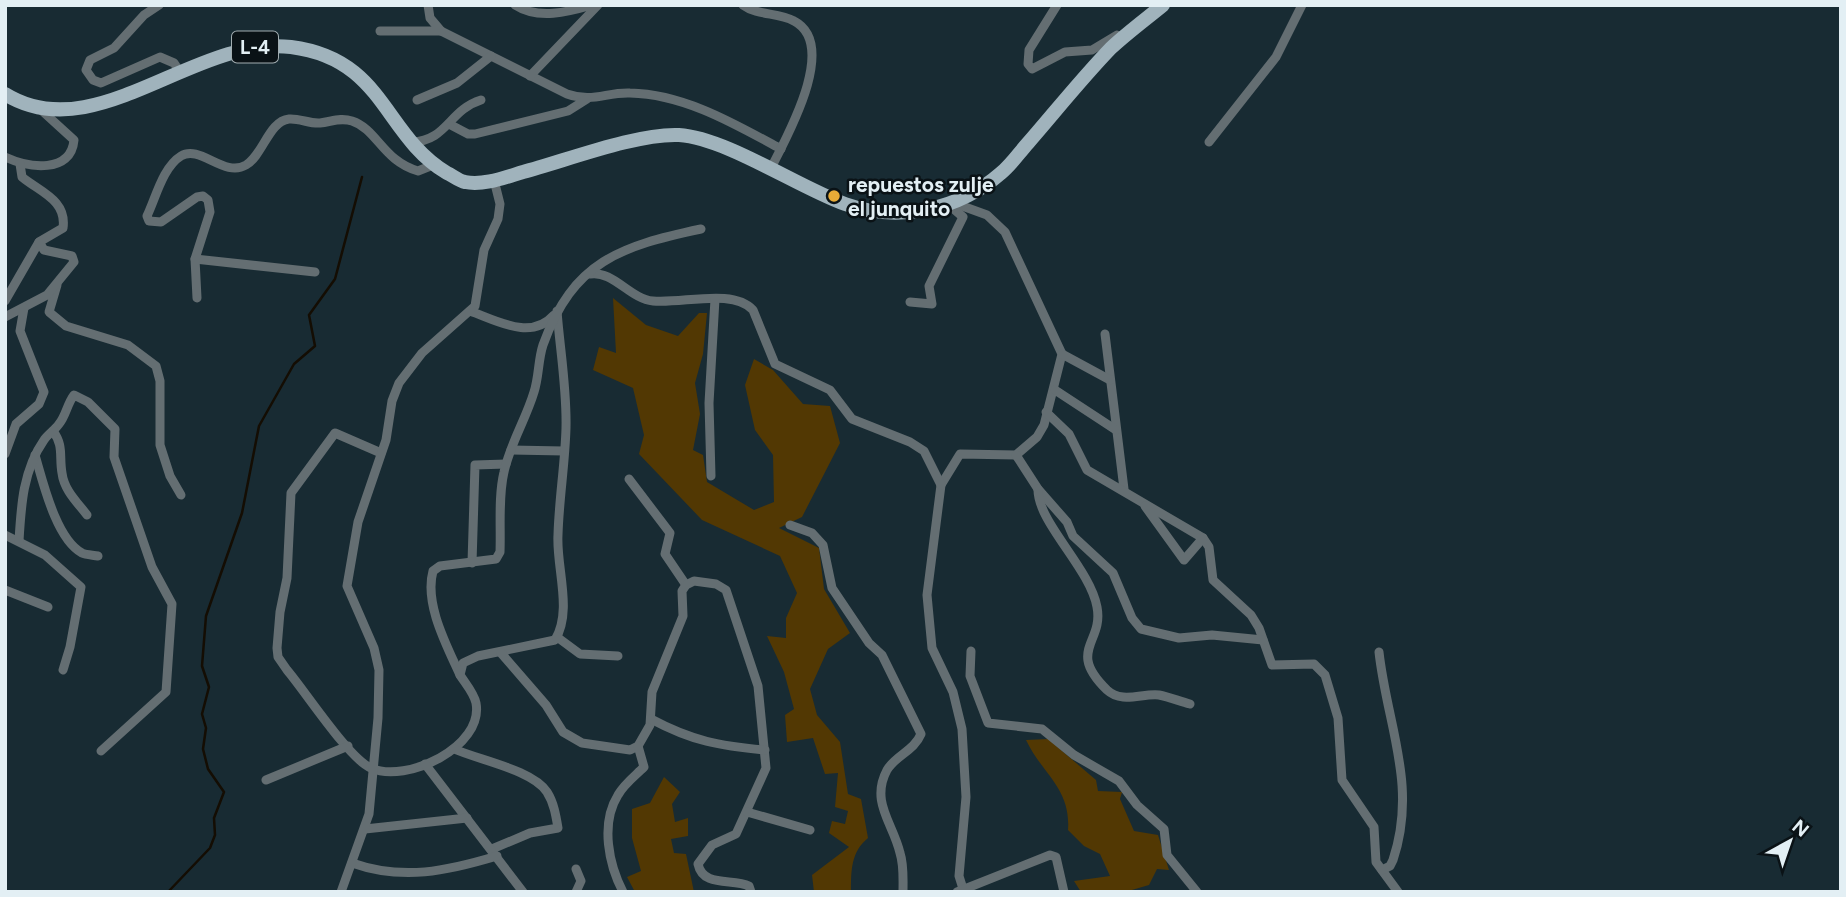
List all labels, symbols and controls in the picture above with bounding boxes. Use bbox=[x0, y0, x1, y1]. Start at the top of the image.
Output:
road number: L-4 bbox=[232, 32, 278, 62]
place label: repuestos zulje el junquito bbox=[848, 172, 994, 221]
marker: repuestos zulje el junquito bbox=[826, 188, 842, 204]
north arrow bbox=[1755, 806, 1825, 876]
text: N bbox=[1788, 815, 1814, 842]

